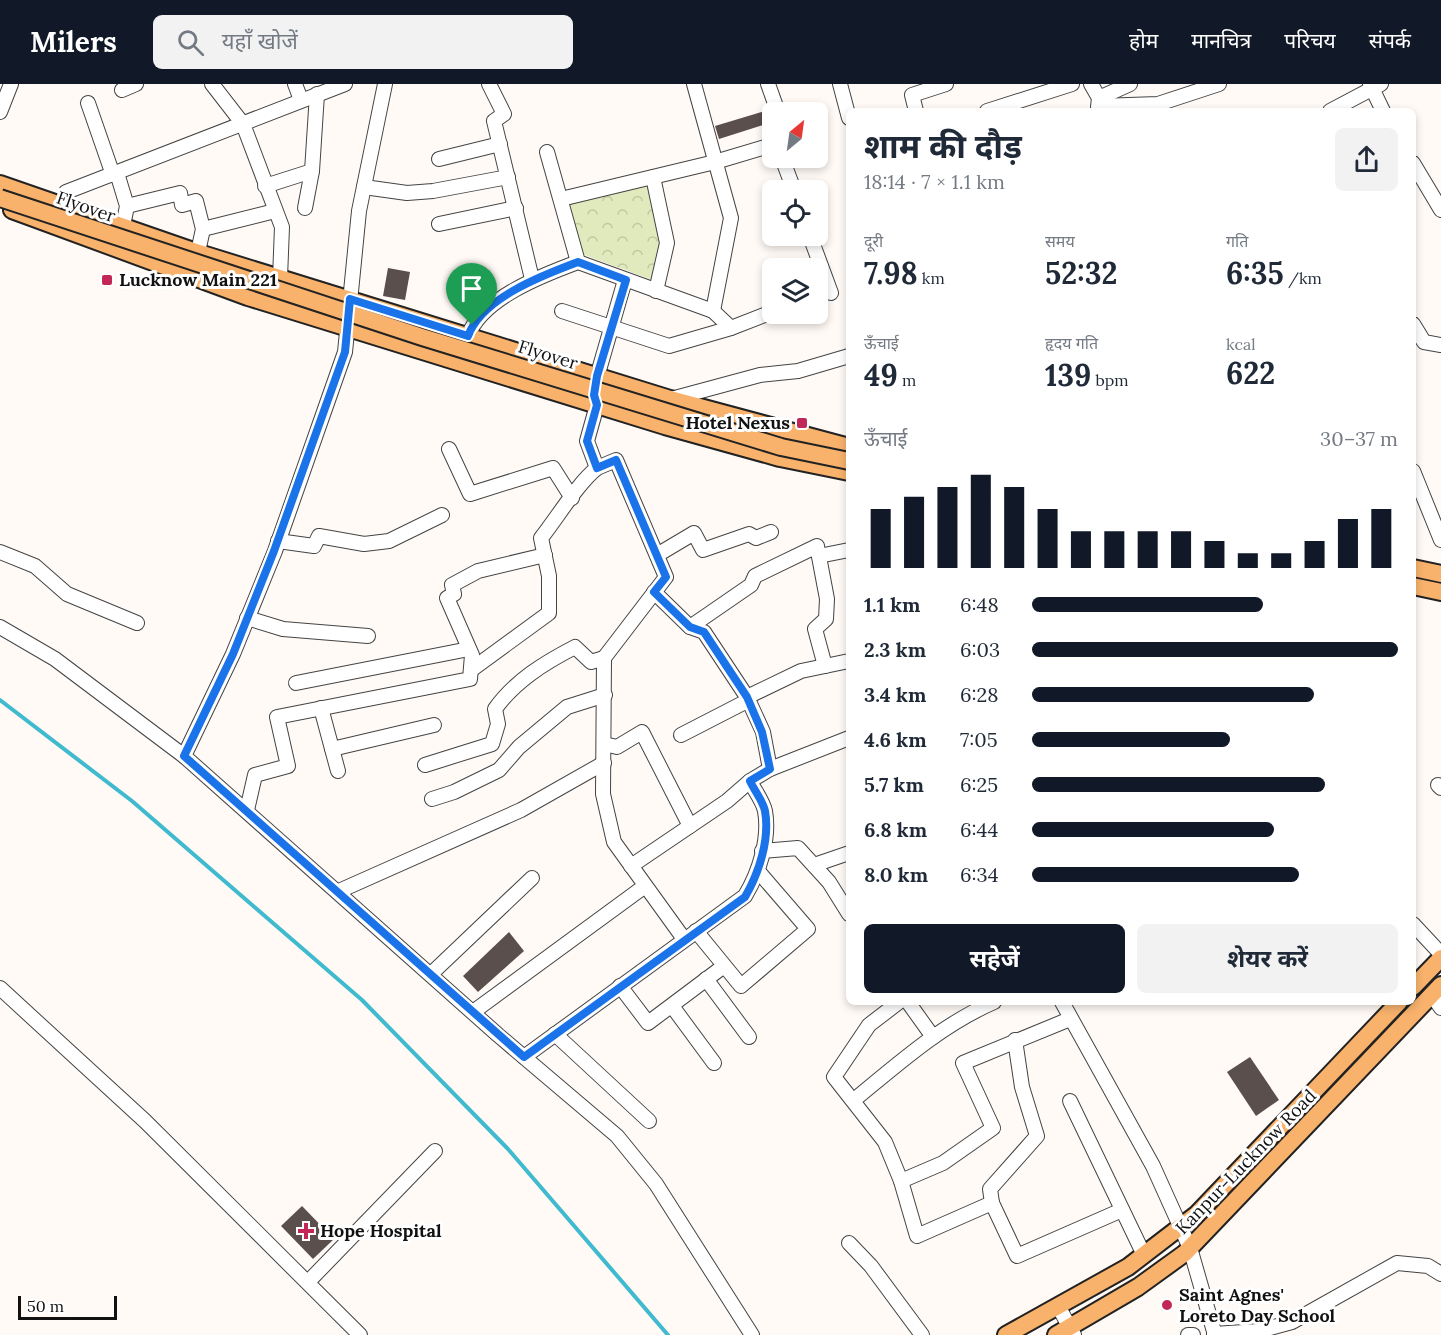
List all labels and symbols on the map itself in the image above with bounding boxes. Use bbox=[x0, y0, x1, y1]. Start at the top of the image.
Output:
north arrow bbox=[762, 102, 828, 168]
street label: Flyover bbox=[54, 186, 119, 227]
pin bbox=[446, 263, 497, 325]
place label: Lucknow Main 221 bbox=[119, 268, 277, 291]
marker: Lucknow Main 221 bbox=[100, 273, 114, 287]
street label: Flyover bbox=[516, 335, 581, 374]
place label: Hotel Nexus bbox=[685, 411, 790, 434]
marker: Hotel Nexus bbox=[795, 416, 809, 430]
street label: Kanpur-Lucknow Road bbox=[1170, 1084, 1321, 1239]
place label: Hope Hospital bbox=[320, 1219, 442, 1242]
marker: Hope Hospital bbox=[297, 1222, 315, 1240]
place label: Saint Agnes' Loreto Day School bbox=[1179, 1283, 1336, 1327]
scale bar bbox=[18, 1293, 117, 1320]
marker: Saint Agnes' Loreto Day School bbox=[1160, 1298, 1174, 1312]

